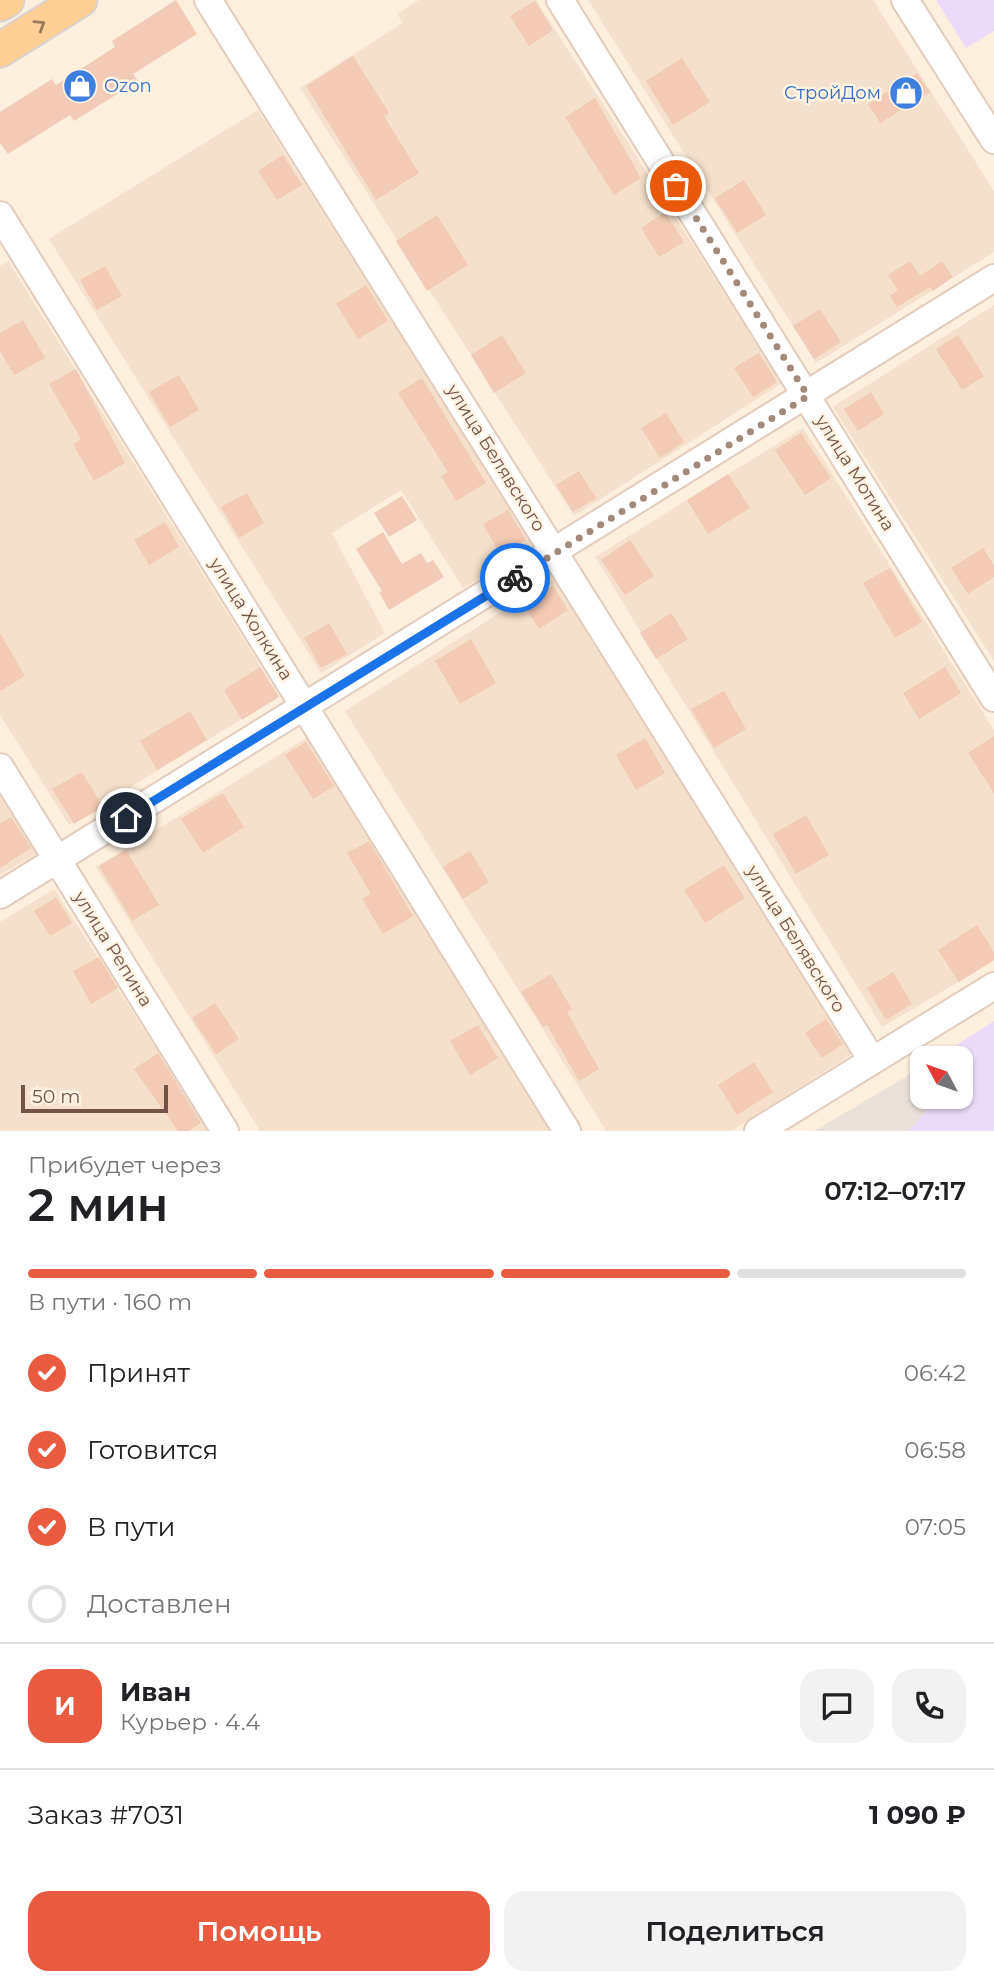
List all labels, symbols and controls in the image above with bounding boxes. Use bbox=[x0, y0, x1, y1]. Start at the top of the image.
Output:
one-way arrow bbox=[32, 20, 45, 33]
shop icon: Ozon bbox=[61, 67, 99, 105]
shop icon: СтройДом bbox=[887, 74, 925, 112]
place label: Ozon bbox=[104, 75, 152, 97]
place label: СтройДом bbox=[784, 82, 881, 104]
pin bbox=[646, 156, 706, 216]
icon: bag bbox=[657, 167, 695, 205]
street label: улица Белявского bbox=[441, 379, 550, 536]
street label: улица Мотина bbox=[810, 410, 900, 535]
courier bbox=[480, 543, 550, 613]
street label: улица Холкина bbox=[204, 553, 298, 684]
icon: bike bbox=[496, 559, 534, 597]
pin bbox=[96, 788, 156, 848]
icon: home bbox=[107, 799, 145, 837]
street label: улица Белявского bbox=[741, 860, 850, 1017]
street label: улица Репина bbox=[68, 886, 157, 1011]
north arrow bbox=[910, 1046, 973, 1110]
map controls bbox=[910, 1046, 973, 1109]
scale bar bbox=[21, 1082, 168, 1114]
text: 50 m bbox=[32, 1085, 80, 1108]
text: Прибудет через bbox=[28, 1151, 222, 1179]
text: 07:12–07:17 bbox=[824, 1175, 966, 1207]
text: 2 мин bbox=[28, 1176, 168, 1233]
text: В пути · 160 m bbox=[28, 1288, 192, 1316]
icon: check bbox=[28, 1354, 66, 1392]
text: Принят bbox=[87, 1357, 190, 1389]
text: 06:42 bbox=[904, 1359, 966, 1387]
icon: check bbox=[28, 1431, 66, 1469]
text: Готовится bbox=[87, 1434, 218, 1466]
text: 06:58 bbox=[904, 1436, 966, 1464]
icon: check bbox=[28, 1508, 66, 1546]
text: В пути bbox=[87, 1511, 176, 1543]
text: 07:05 bbox=[905, 1513, 966, 1541]
text: Доставлен bbox=[87, 1588, 232, 1620]
button: chat bbox=[800, 1669, 874, 1743]
button: phone bbox=[892, 1669, 966, 1743]
text: Иван bbox=[120, 1676, 191, 1708]
text: И bbox=[54, 1690, 76, 1722]
text: Курьер · 4.4 bbox=[120, 1708, 260, 1736]
text: Заказ #7031 bbox=[28, 1799, 184, 1831]
text: 1 090 ₽ bbox=[869, 1799, 966, 1831]
button: Помощь bbox=[28, 1891, 490, 1971]
button: Поделиться bbox=[504, 1891, 966, 1971]

